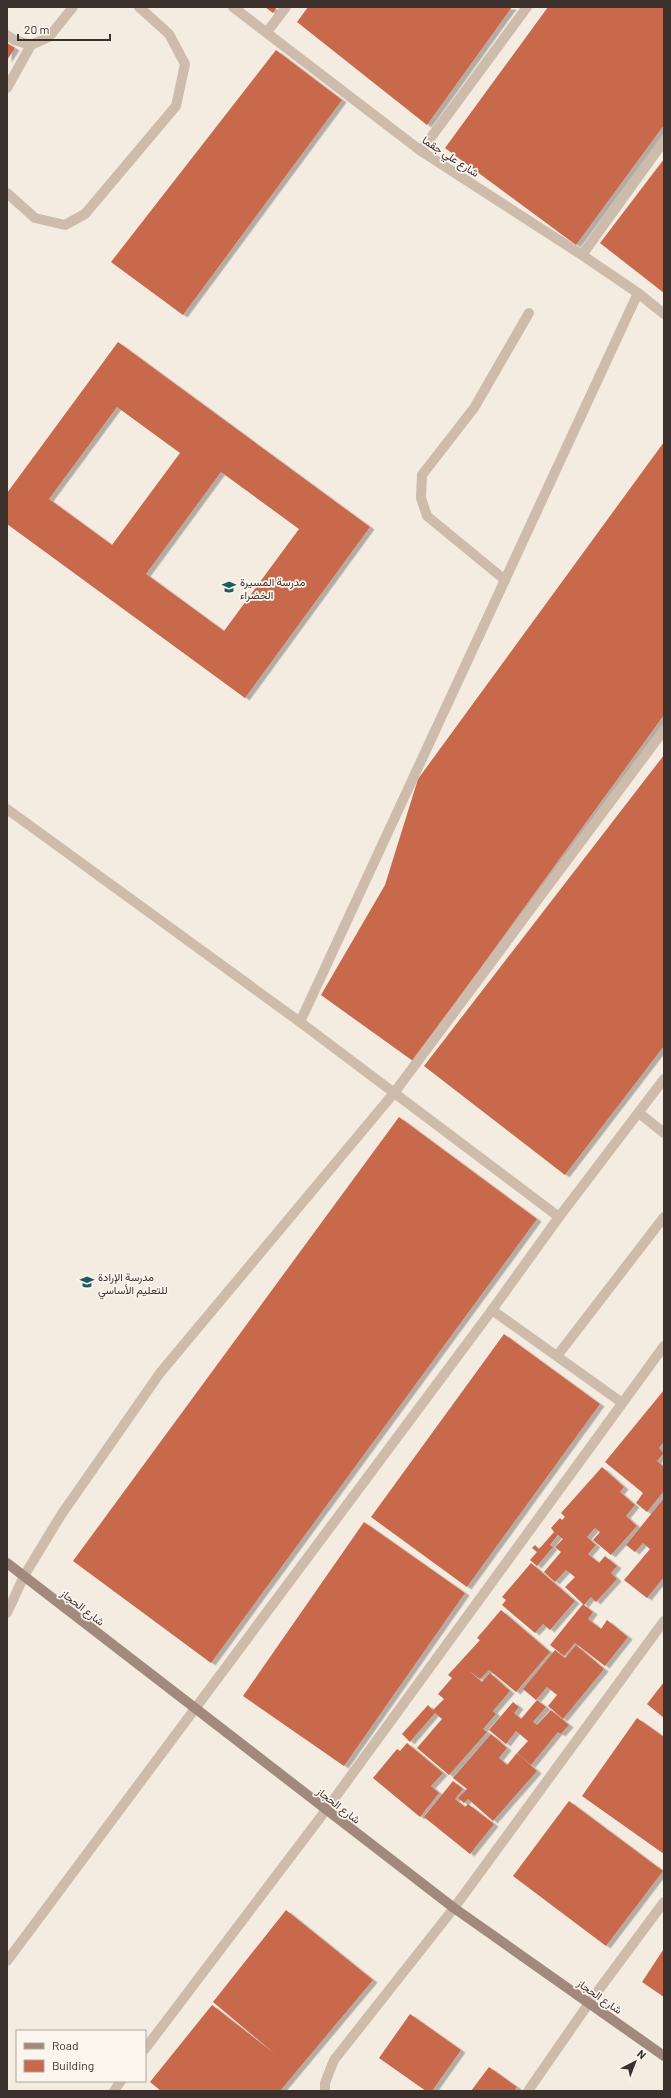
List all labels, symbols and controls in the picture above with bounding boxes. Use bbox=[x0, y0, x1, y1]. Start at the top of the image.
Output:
scale bar bbox=[18, 16, 110, 42]
text: 20 m bbox=[24, 22, 50, 36]
street label: شارع علي جقما bbox=[418, 133, 482, 183]
place label: مدرسة المسيرة الخضراء bbox=[240, 575, 306, 602]
school or university icon: مدرسة المسيرة الخضراء bbox=[221, 579, 237, 595]
place label: مدرسة الإرادة للتعليم الأساسي bbox=[98, 1270, 168, 1300]
school or university icon: مدرسة الإرادة للتعليم الأساسي bbox=[79, 1274, 95, 1290]
street label: شارع الحجاز bbox=[57, 1585, 108, 1630]
street label: شارع الحجاز bbox=[313, 1783, 364, 1828]
street label: شارع الحجاز bbox=[573, 1975, 625, 2018]
legend bbox=[16, 2030, 146, 2082]
text: Road bbox=[52, 2038, 79, 2052]
north arrow bbox=[615, 2042, 655, 2082]
text: N bbox=[635, 2047, 649, 2061]
text: Building bbox=[52, 2058, 94, 2072]

